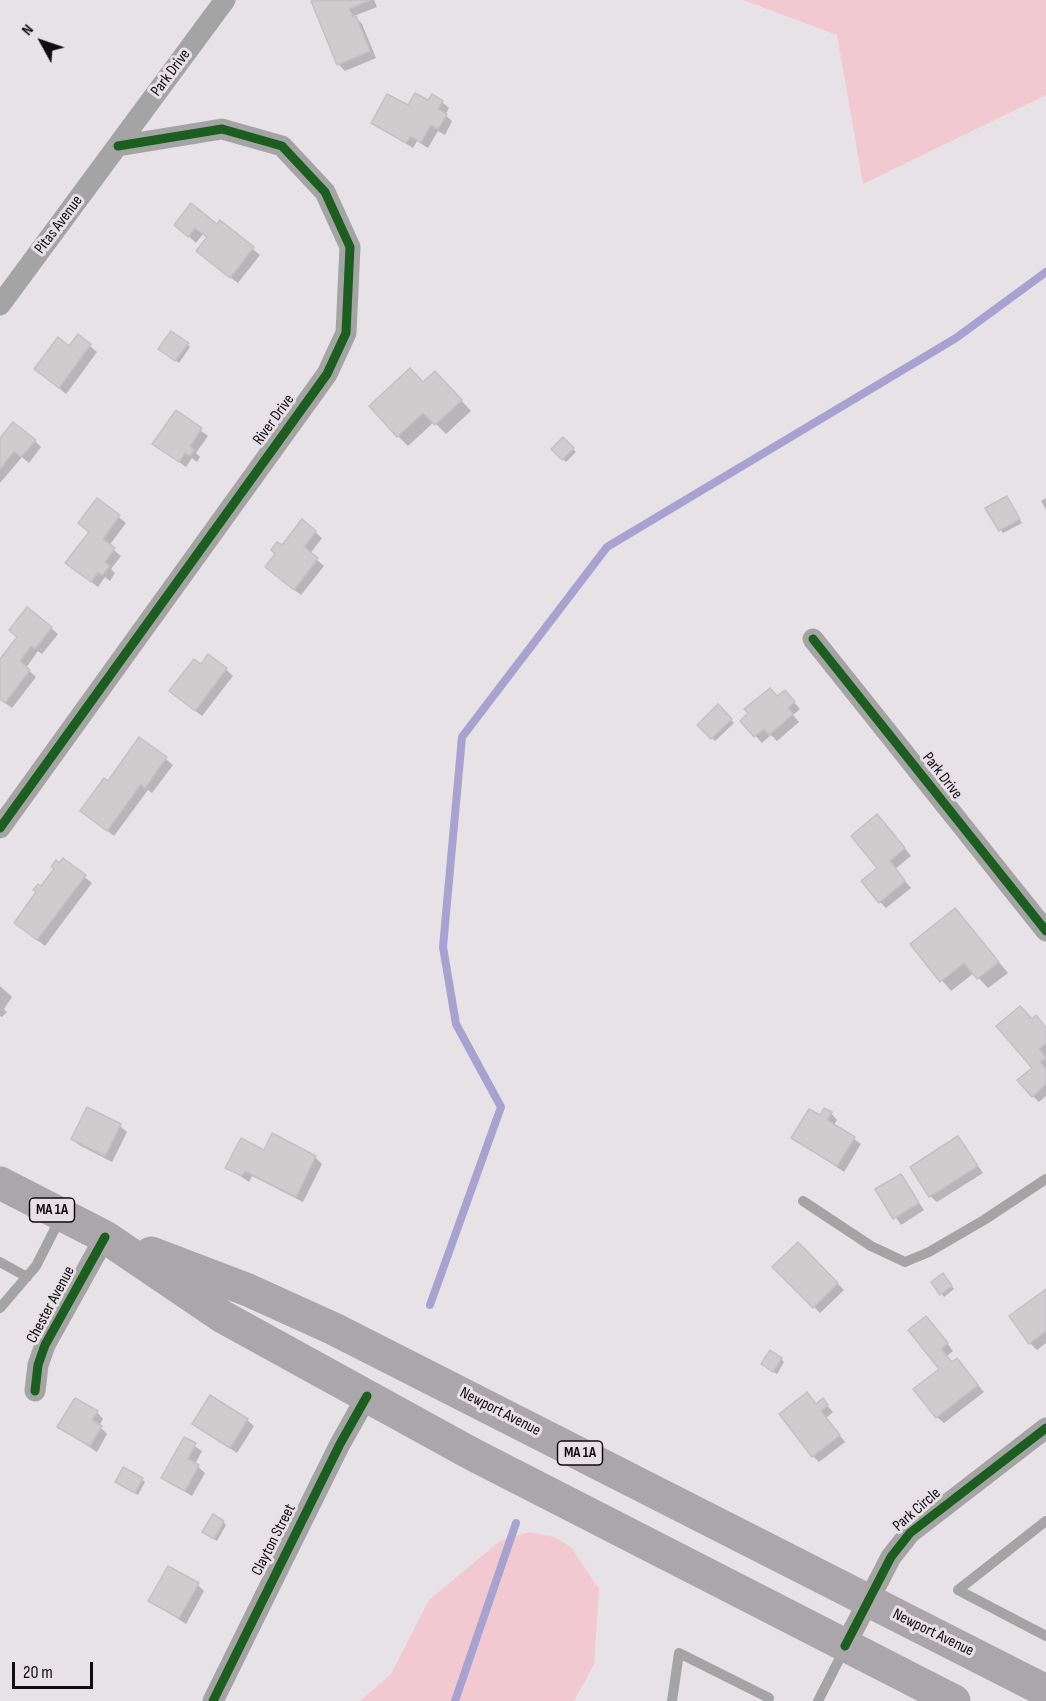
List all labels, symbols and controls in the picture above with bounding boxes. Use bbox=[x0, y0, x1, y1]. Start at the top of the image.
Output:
north arrow bbox=[12, 12, 72, 72]
text: N bbox=[18, 21, 38, 39]
street label: Park Drive bbox=[147, 46, 195, 100]
street label: Pitas Avenue bbox=[31, 192, 87, 258]
street label: River Drive bbox=[249, 391, 299, 449]
street label: Park Drive bbox=[918, 749, 966, 803]
road number: MA 1A bbox=[29, 1198, 74, 1222]
street label: Chester Avenue bbox=[23, 1263, 79, 1347]
street label: Newport Avenue bbox=[456, 1383, 544, 1441]
road number: MA 1A bbox=[558, 1441, 602, 1465]
street label: Park Circle bbox=[889, 1484, 945, 1536]
street label: Clayton Street bbox=[248, 1501, 300, 1579]
street label: Newport Avenue bbox=[889, 1605, 977, 1661]
scale bar bbox=[15, 1650, 96, 1688]
text: 20 m bbox=[23, 1662, 53, 1683]

